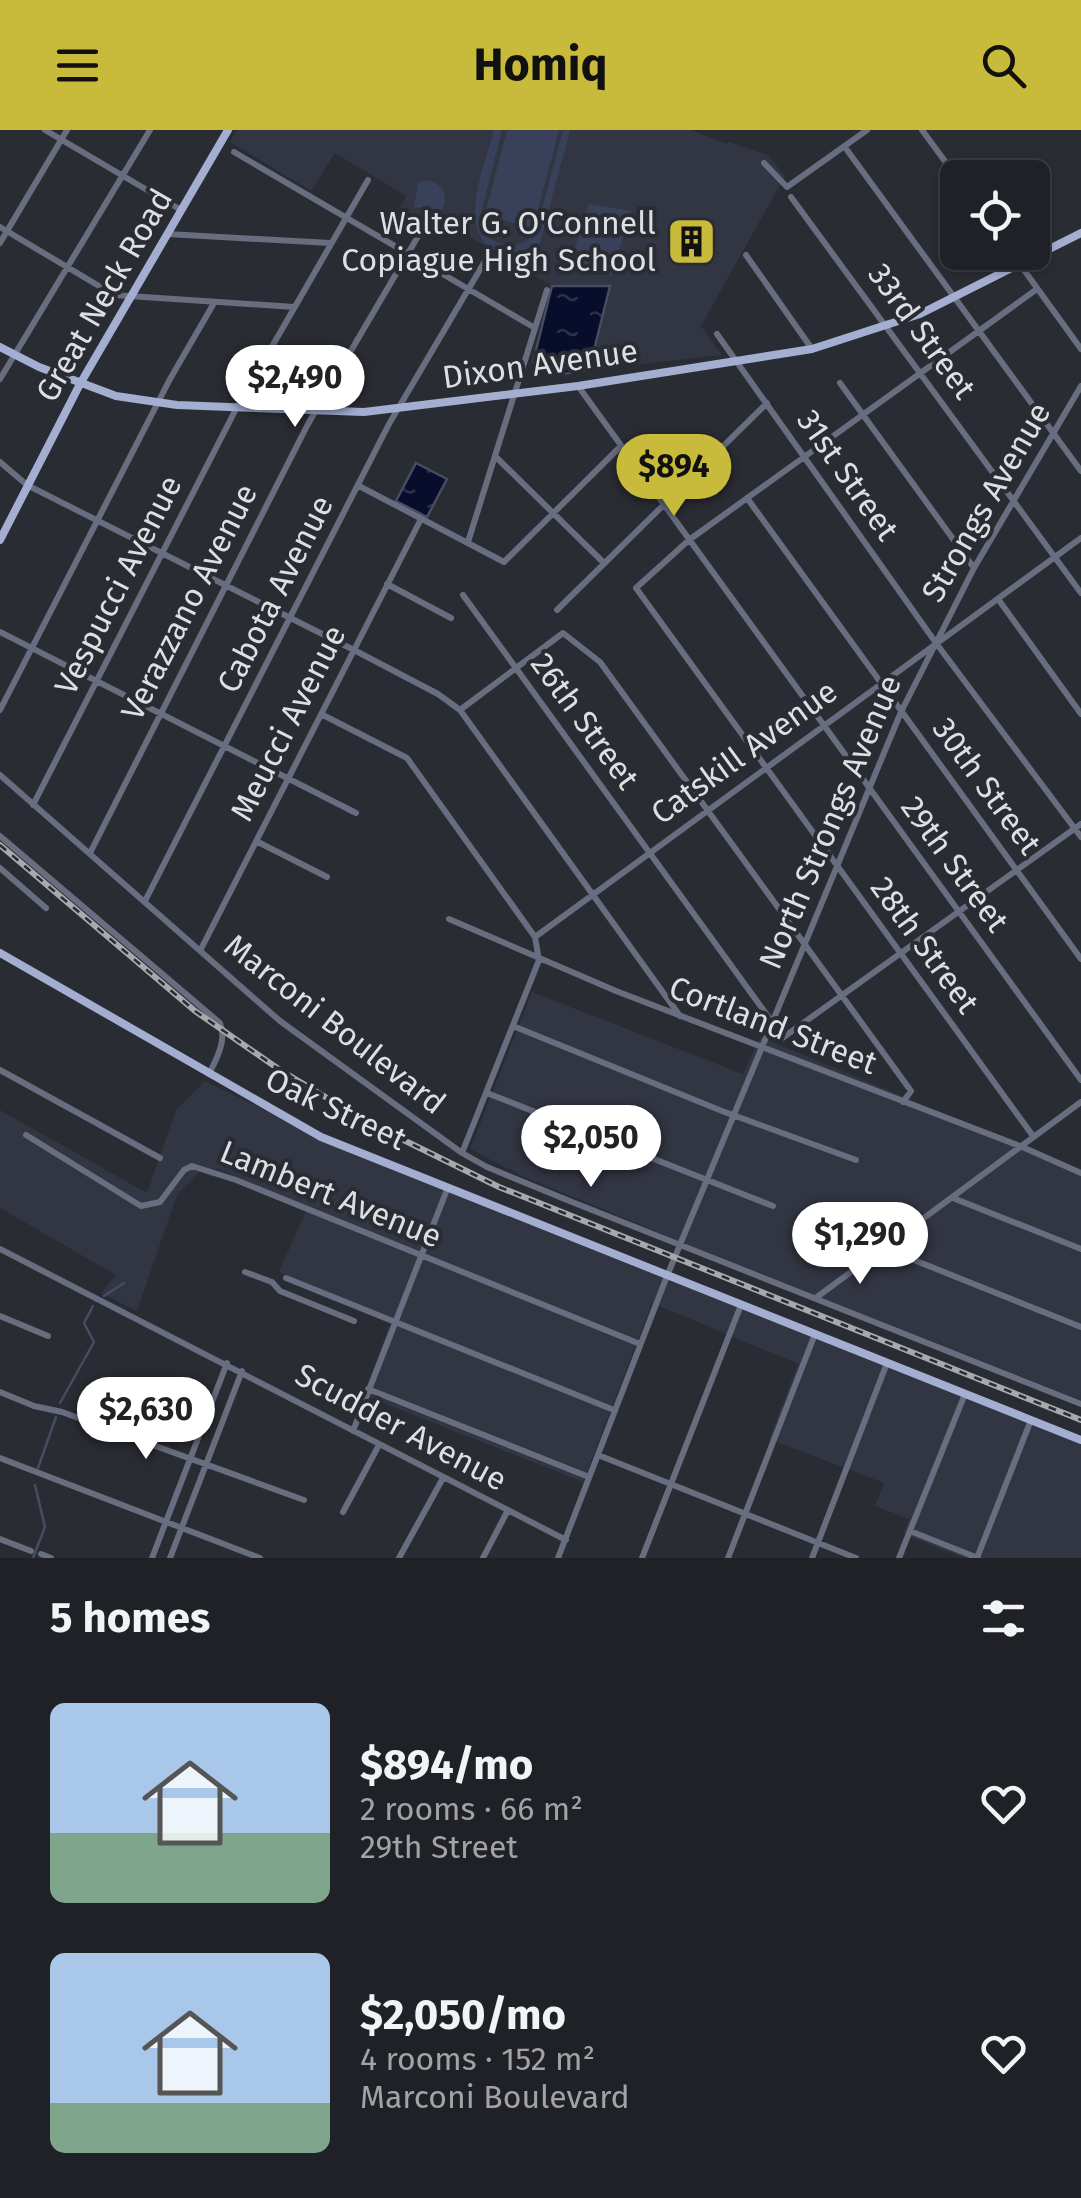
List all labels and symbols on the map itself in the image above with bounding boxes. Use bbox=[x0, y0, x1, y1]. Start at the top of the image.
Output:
street label: Great Neck Road bbox=[28, 182, 180, 408]
place label: Walter G. O'Connell Copiague High School bbox=[341, 204, 656, 279]
building icon: Walter G. O'Connell Copiague High School bbox=[665, 215, 717, 267]
street label: 33rd Street bbox=[860, 256, 984, 406]
street label: Dixon Avenue bbox=[440, 331, 640, 397]
pin: $2,490 bbox=[214, 345, 376, 430]
street label: Strongs Avenue bbox=[914, 396, 1058, 608]
street label: 31st Street bbox=[789, 402, 907, 548]
pin: $894 bbox=[615, 434, 733, 519]
street label: Vespucci Avenue bbox=[46, 469, 190, 701]
street label: Verazzano Avenue bbox=[113, 477, 265, 727]
street label: Cabota Avenue bbox=[209, 489, 341, 699]
street label: Meucci Avenue bbox=[222, 619, 354, 827]
street label: 26th Street bbox=[523, 646, 647, 797]
street label: North Strongs Avenue bbox=[751, 669, 909, 975]
street label: Catskill Avenue bbox=[644, 672, 844, 832]
street label: 30th Street bbox=[925, 710, 1049, 862]
street label: 29th Street bbox=[893, 789, 1017, 939]
street label: 28th Street bbox=[863, 869, 987, 1021]
street label: Marconi Boulevard bbox=[217, 926, 453, 1122]
street label: Cortland Street bbox=[664, 968, 883, 1082]
street label: Oak Street bbox=[260, 1060, 413, 1158]
pin: $2,050 bbox=[510, 1105, 672, 1190]
street label: Lambert Avenue bbox=[215, 1132, 447, 1256]
pin: $1,290 bbox=[779, 1202, 941, 1287]
street label: Scudder Avenue bbox=[289, 1355, 513, 1499]
pin: $2,630 bbox=[65, 1377, 227, 1462]

